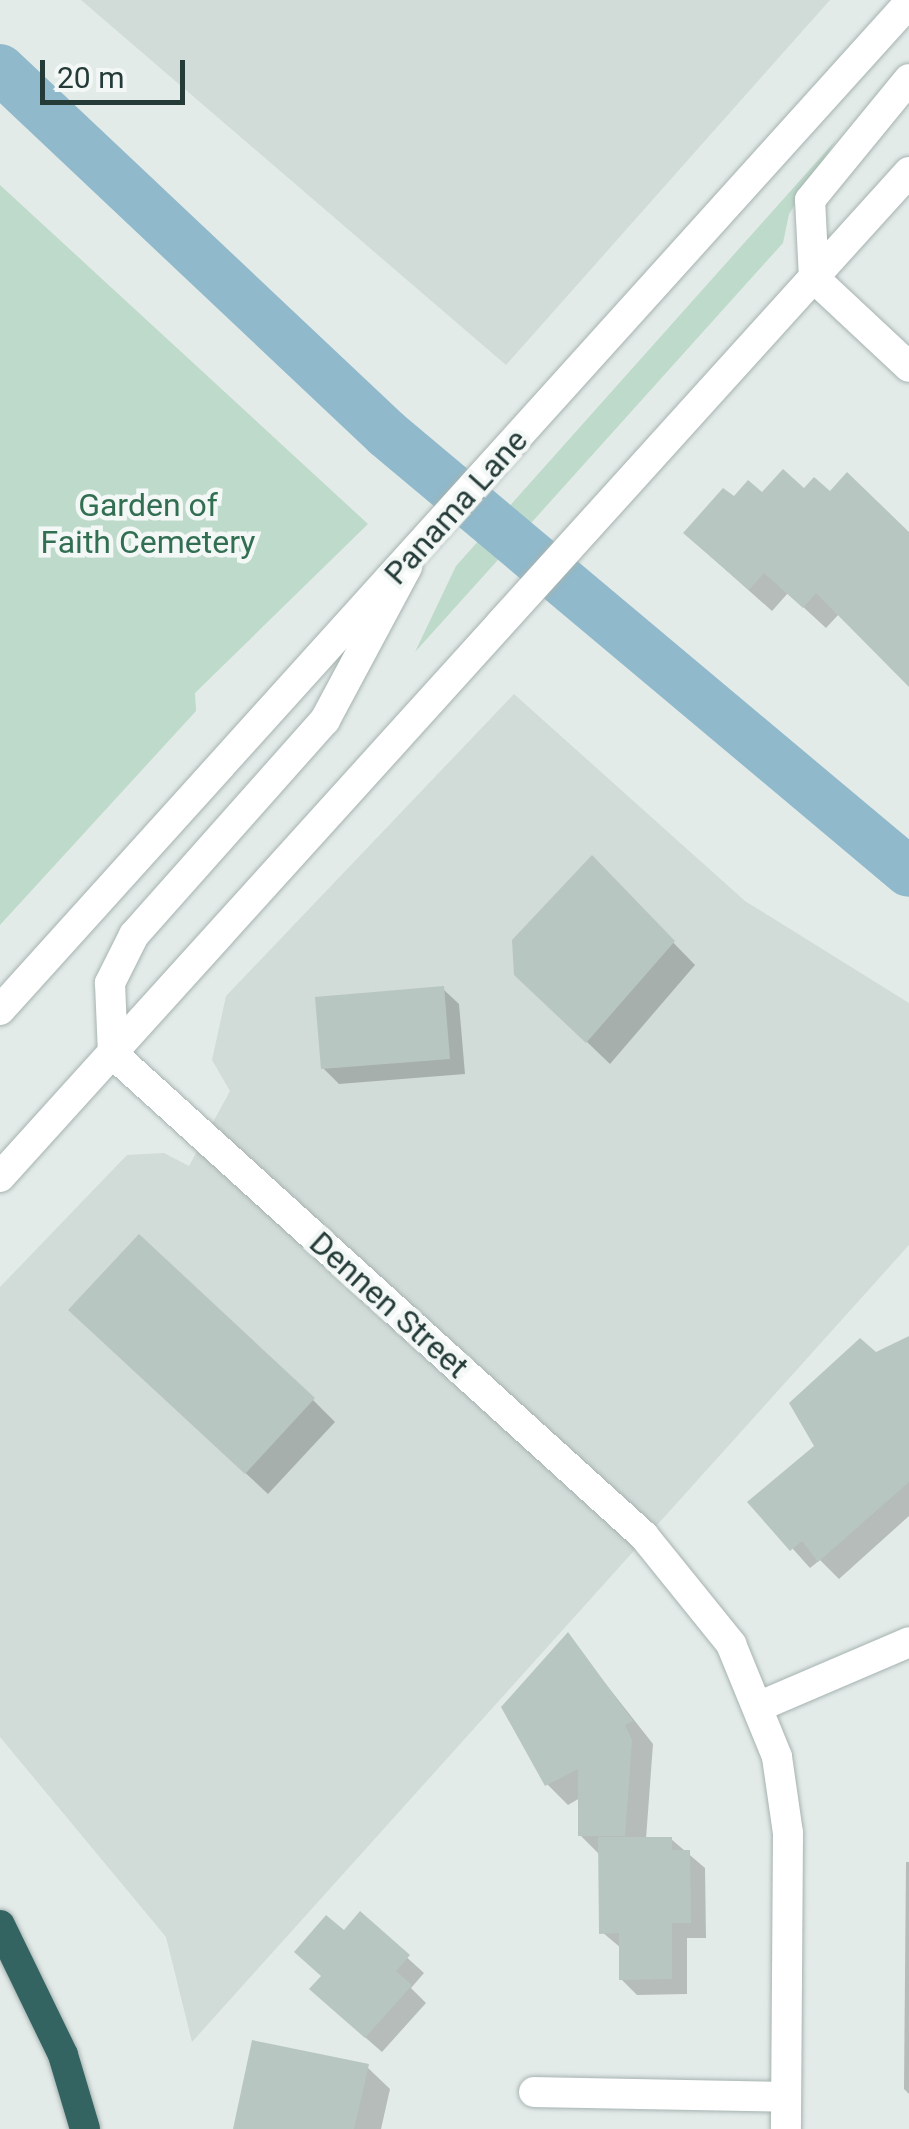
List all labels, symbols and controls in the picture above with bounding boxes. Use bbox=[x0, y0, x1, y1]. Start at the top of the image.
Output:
scale bar bbox=[45, 40, 190, 102]
text: 20 m bbox=[57, 60, 124, 95]
street label: Panama Lane bbox=[376, 422, 536, 592]
park label: Garden of Faith Cemetery bbox=[41, 487, 255, 562]
street label: Dennen Street bbox=[302, 1224, 476, 1386]

